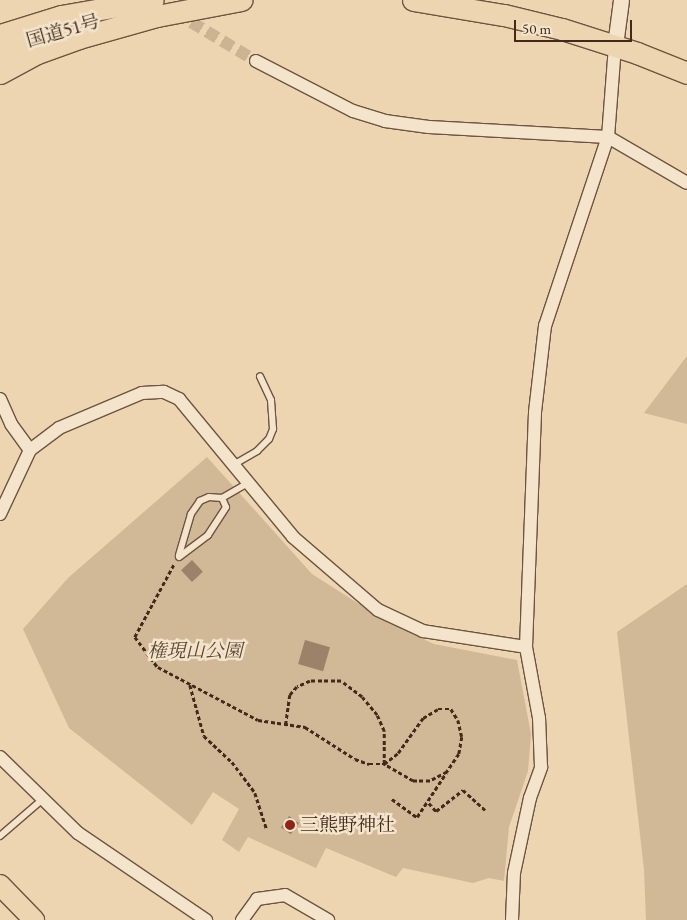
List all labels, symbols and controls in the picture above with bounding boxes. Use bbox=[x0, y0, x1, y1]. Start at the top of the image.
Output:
street label: 国道51号 bbox=[24, 10, 102, 52]
scale bar bbox=[517, 10, 634, 42]
text: 50 m bbox=[522, 19, 551, 38]
park label: 権現山公園 bbox=[148, 640, 242, 662]
place label: 三熊野神社 bbox=[300, 814, 395, 836]
marker: 三熊野神社 bbox=[284, 819, 296, 831]

